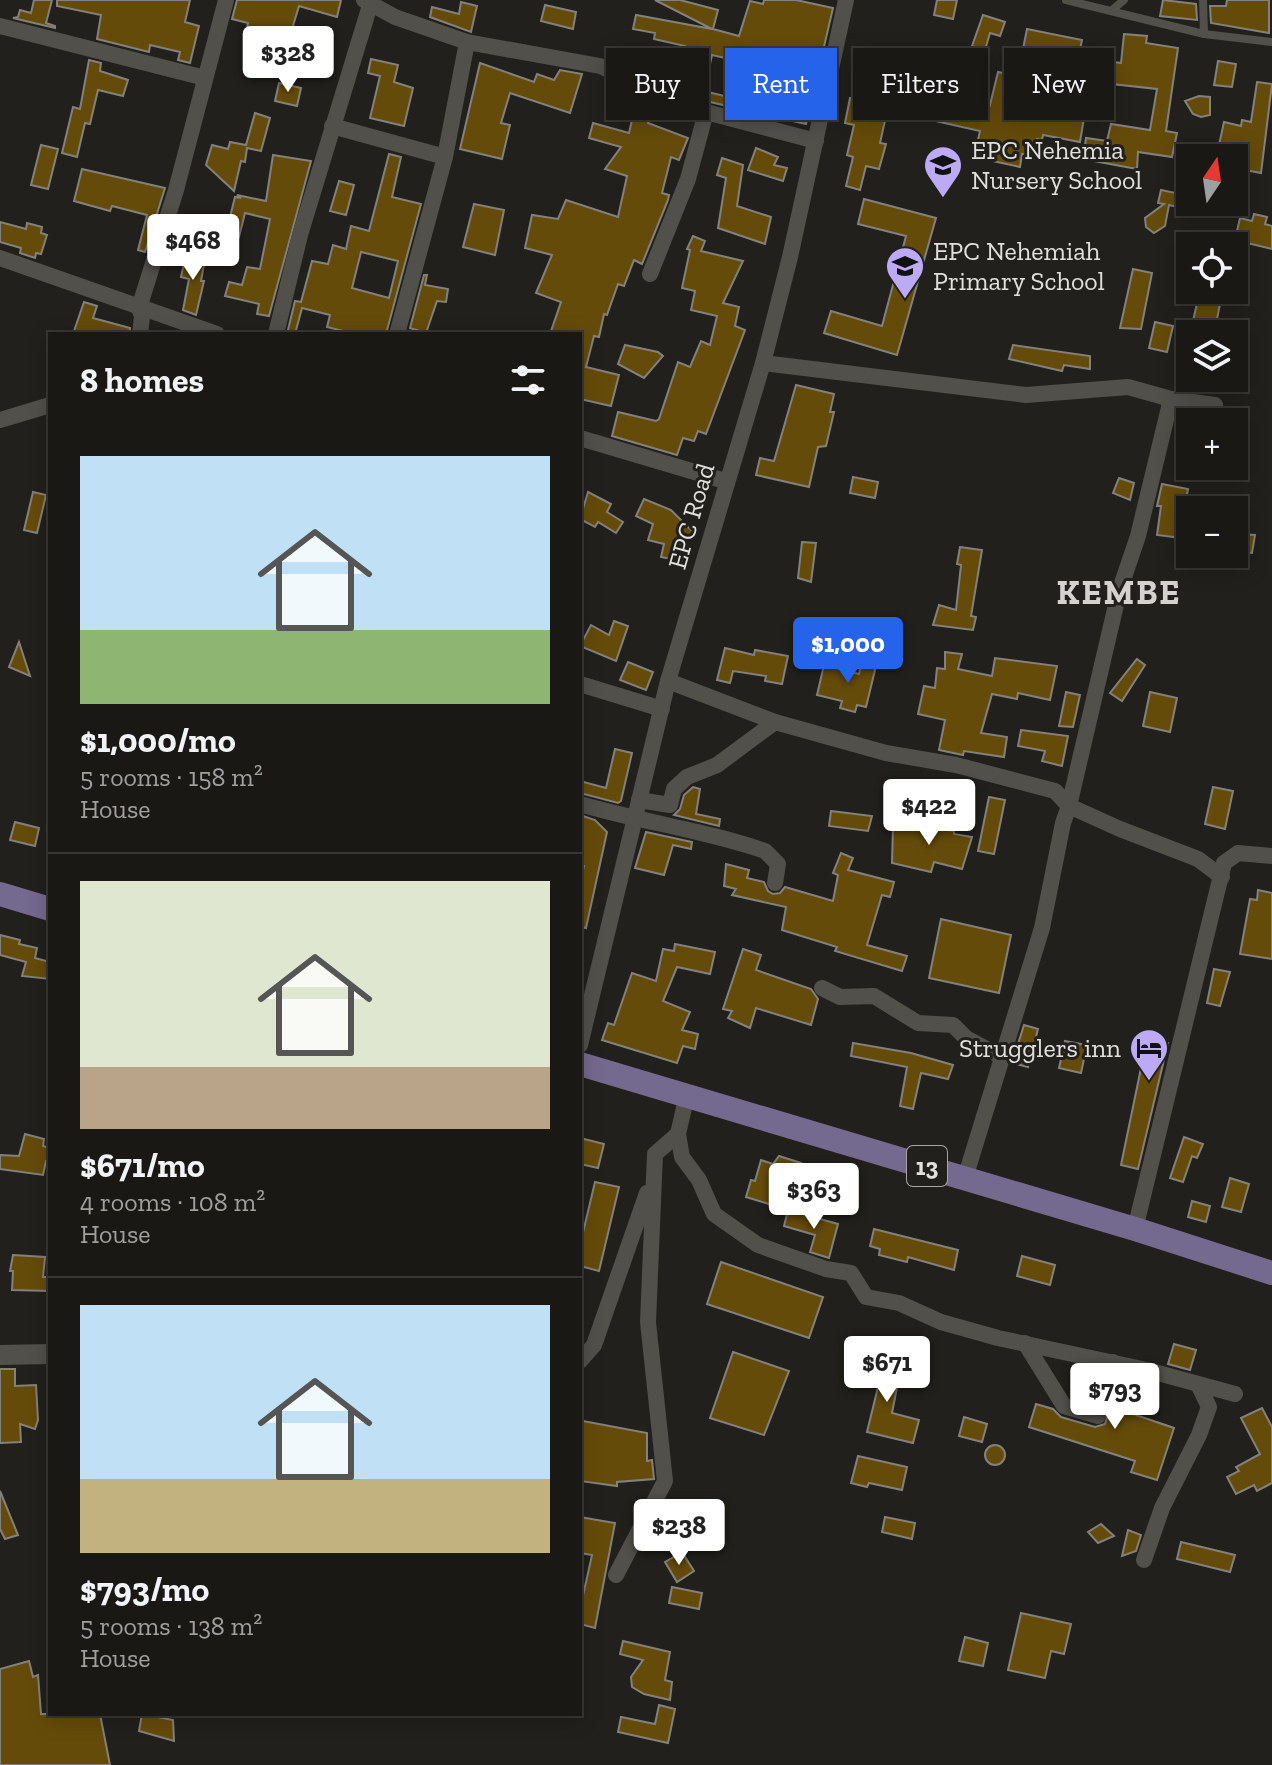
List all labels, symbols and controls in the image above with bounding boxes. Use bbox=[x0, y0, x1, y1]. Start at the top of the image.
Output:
pin: $328 bbox=[241, 26, 335, 94]
text: $328 bbox=[261, 36, 315, 68]
chip: Buy bbox=[606, 48, 709, 120]
chip: Rent bbox=[725, 48, 837, 120]
chip: Filters bbox=[853, 48, 988, 120]
chip: New bbox=[1004, 48, 1114, 120]
place label: EPC Nehemia Nursery School bbox=[971, 134, 1142, 196]
school or university icon: EPC Nehemia Nursery School bbox=[922, 144, 964, 199]
north arrow bbox=[1176, 144, 1248, 216]
map controls bbox=[1176, 144, 1248, 568]
pin: $468 bbox=[146, 214, 240, 282]
text: $468 bbox=[165, 224, 221, 256]
button: locate bbox=[1176, 232, 1248, 304]
place label: EPC Nehemiah Primary School bbox=[933, 235, 1105, 297]
school or university icon: EPC Nehemiah Primary School bbox=[884, 245, 926, 300]
button: layers bbox=[1176, 320, 1248, 392]
icon: filters bbox=[506, 358, 550, 402]
text: 8 homes bbox=[80, 360, 204, 401]
button: + bbox=[1176, 408, 1248, 480]
street label: EPC Road bbox=[661, 459, 721, 573]
button: − bbox=[1176, 496, 1248, 568]
icon: home bbox=[243, 508, 387, 652]
district label: KEMBE bbox=[1057, 572, 1182, 613]
pin: $1,000 bbox=[783, 617, 913, 685]
text: $1,000 bbox=[811, 627, 885, 659]
text: $1,000/mo bbox=[80, 720, 236, 761]
text: 5 rooms · 158 m² bbox=[80, 761, 263, 793]
pin: $422 bbox=[882, 779, 976, 847]
text: $422 bbox=[901, 789, 957, 821]
text: House bbox=[80, 793, 151, 825]
icon: home bbox=[243, 933, 387, 1077]
hotel icon: Strugglers inn bbox=[1128, 1027, 1170, 1082]
place label: Strugglers inn bbox=[959, 1032, 1121, 1064]
text: $671/mo bbox=[80, 1145, 205, 1186]
road number: 13 bbox=[907, 1146, 947, 1186]
pin: $363 bbox=[767, 1163, 861, 1231]
text: $363 bbox=[787, 1173, 841, 1205]
text: 4 rooms · 108 m² bbox=[80, 1186, 265, 1218]
text: House bbox=[80, 1218, 151, 1250]
pin: $671 bbox=[840, 1336, 934, 1404]
text: $671 bbox=[862, 1346, 912, 1378]
icon: home bbox=[243, 1357, 387, 1501]
pin: $793 bbox=[1068, 1363, 1162, 1431]
text: $793 bbox=[1088, 1373, 1142, 1405]
pin: $238 bbox=[632, 1499, 726, 1567]
text: $238 bbox=[652, 1509, 706, 1541]
text: $793/mo bbox=[80, 1569, 209, 1610]
text: 5 rooms · 138 m² bbox=[80, 1610, 262, 1642]
text: House bbox=[80, 1642, 151, 1674]

